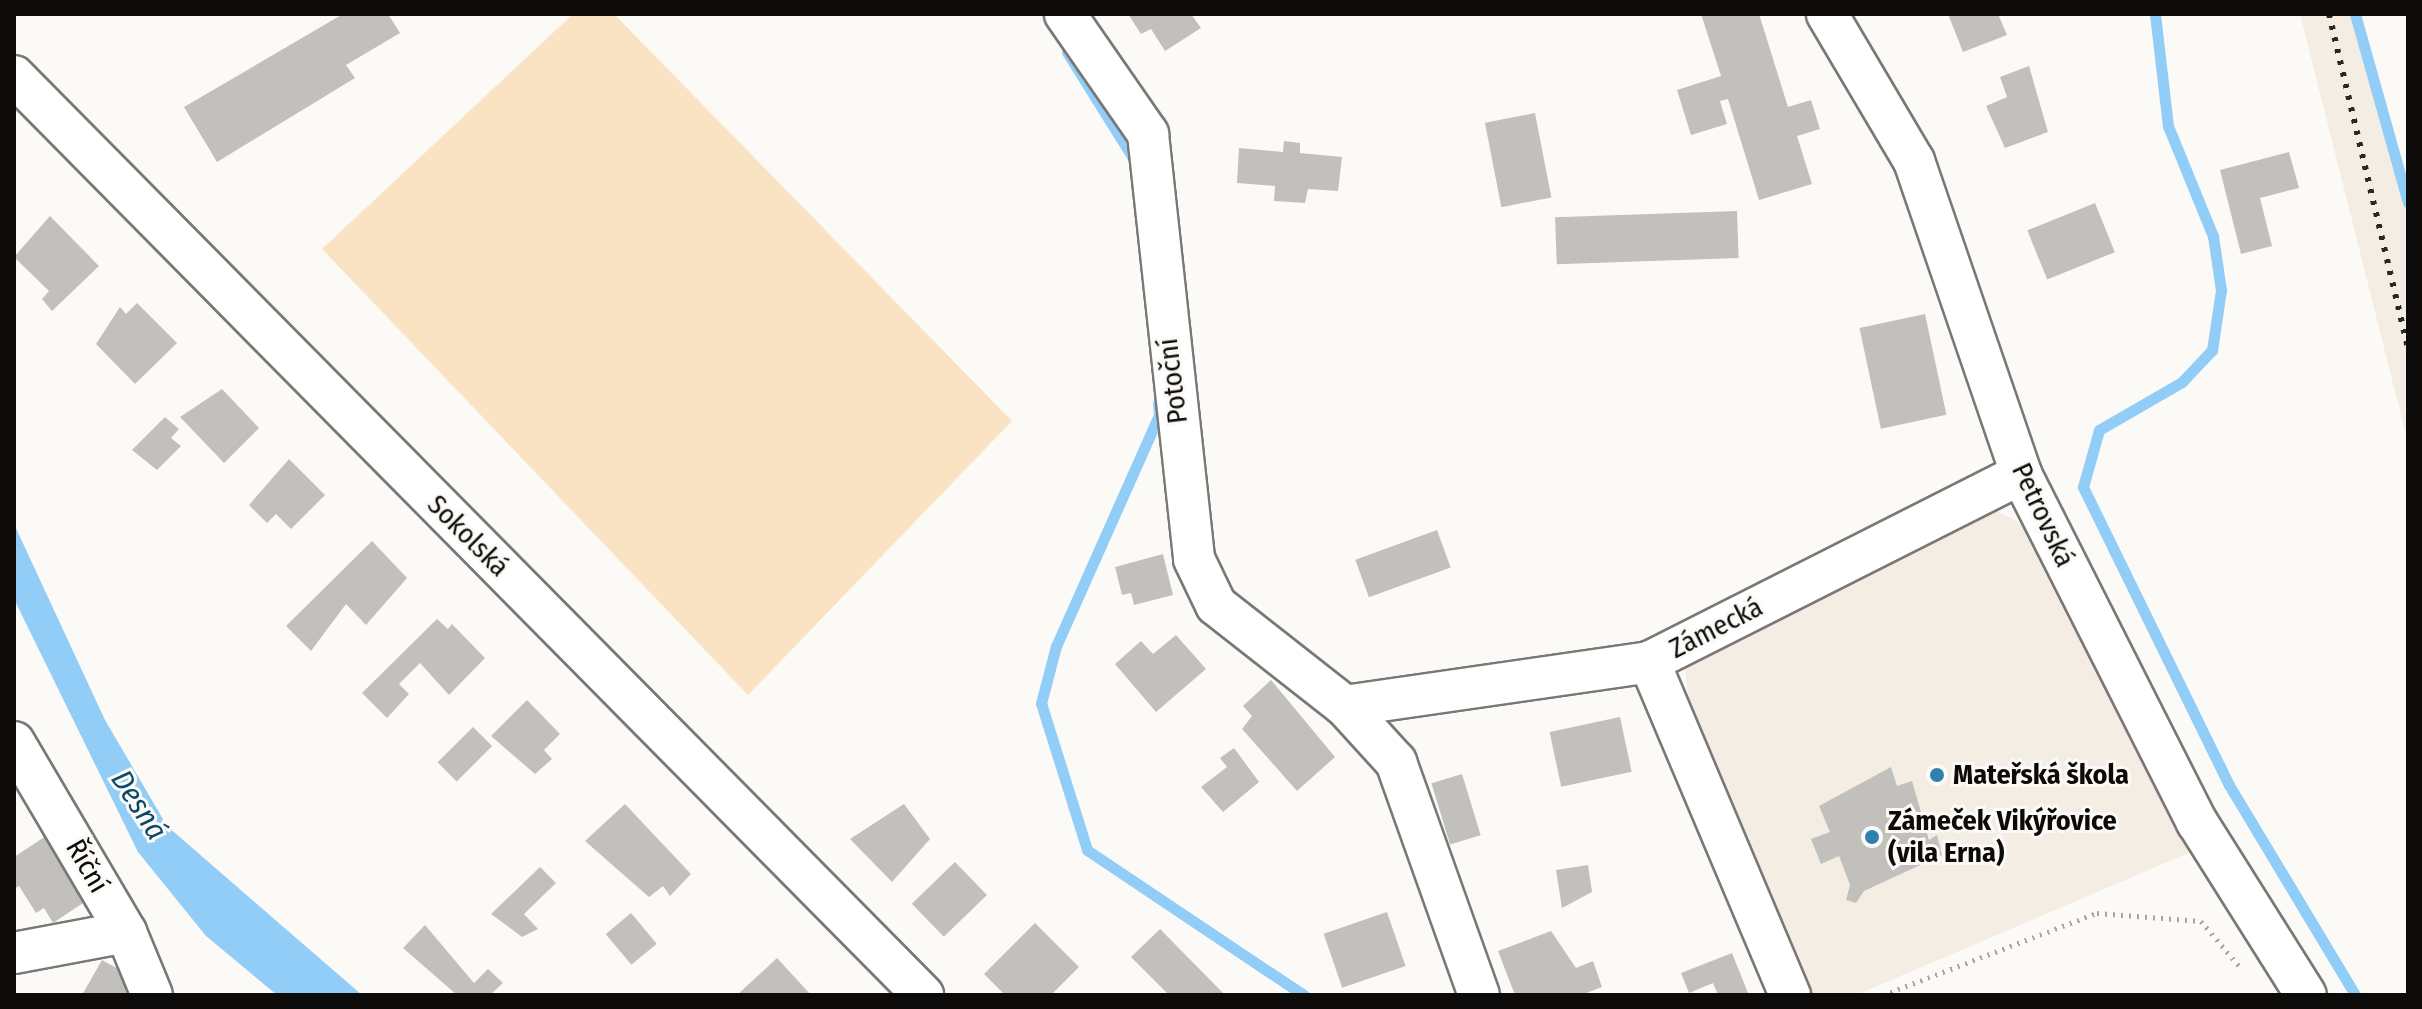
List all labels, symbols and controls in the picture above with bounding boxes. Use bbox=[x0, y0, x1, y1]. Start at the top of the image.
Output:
street label: Potoční bbox=[1151, 336, 1195, 426]
street label: Petrovská bbox=[2004, 458, 2082, 572]
street label: Sokolská bbox=[420, 488, 516, 584]
street label: Zámecká bbox=[1664, 590, 1768, 666]
place label: Mateřská škola bbox=[1953, 758, 2129, 792]
water label: Desná bbox=[103, 763, 175, 847]
marker: Mateřská škola bbox=[1928, 766, 1946, 784]
place label: Zámeček Vikýřovice (vila Erna) bbox=[1888, 804, 2117, 870]
marker: Zámeček Vikýřovice (vila Erna) bbox=[1863, 828, 1881, 846]
street label: Říční bbox=[58, 833, 116, 899]

